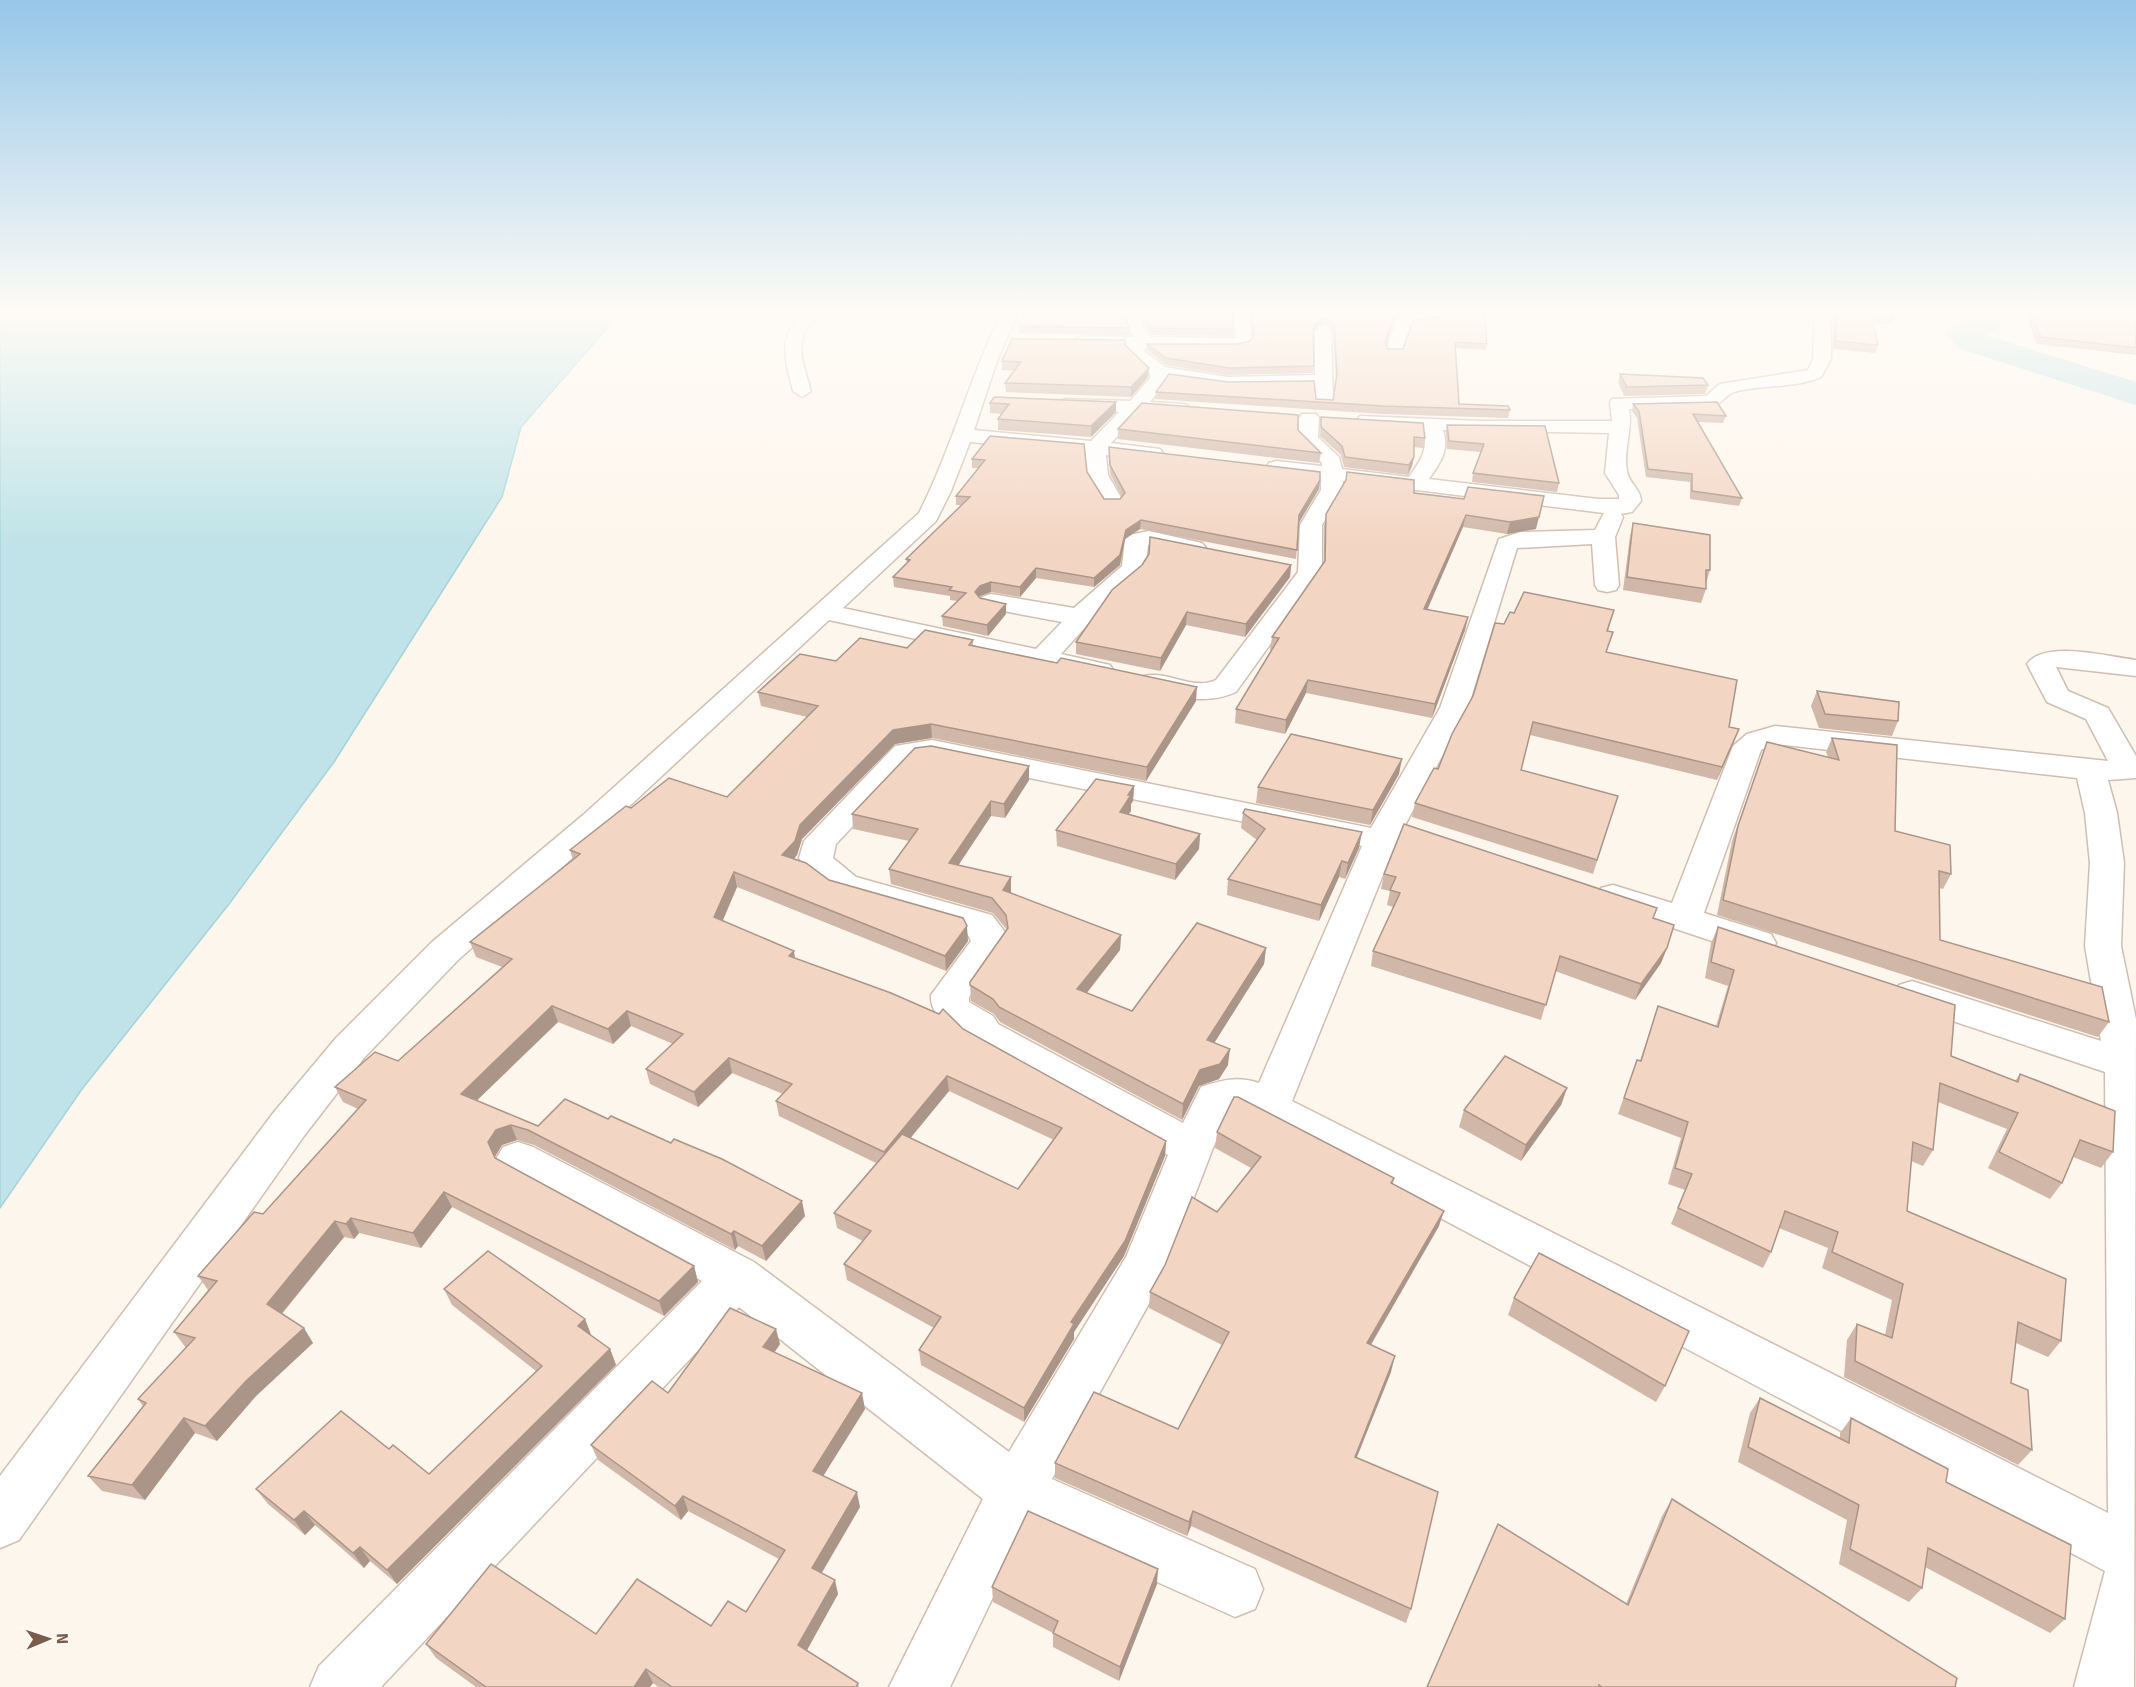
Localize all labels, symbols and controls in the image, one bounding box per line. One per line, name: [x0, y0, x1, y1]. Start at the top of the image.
north arrow: [18, 1609, 78, 1669]
text: N: [52, 1633, 72, 1644]

